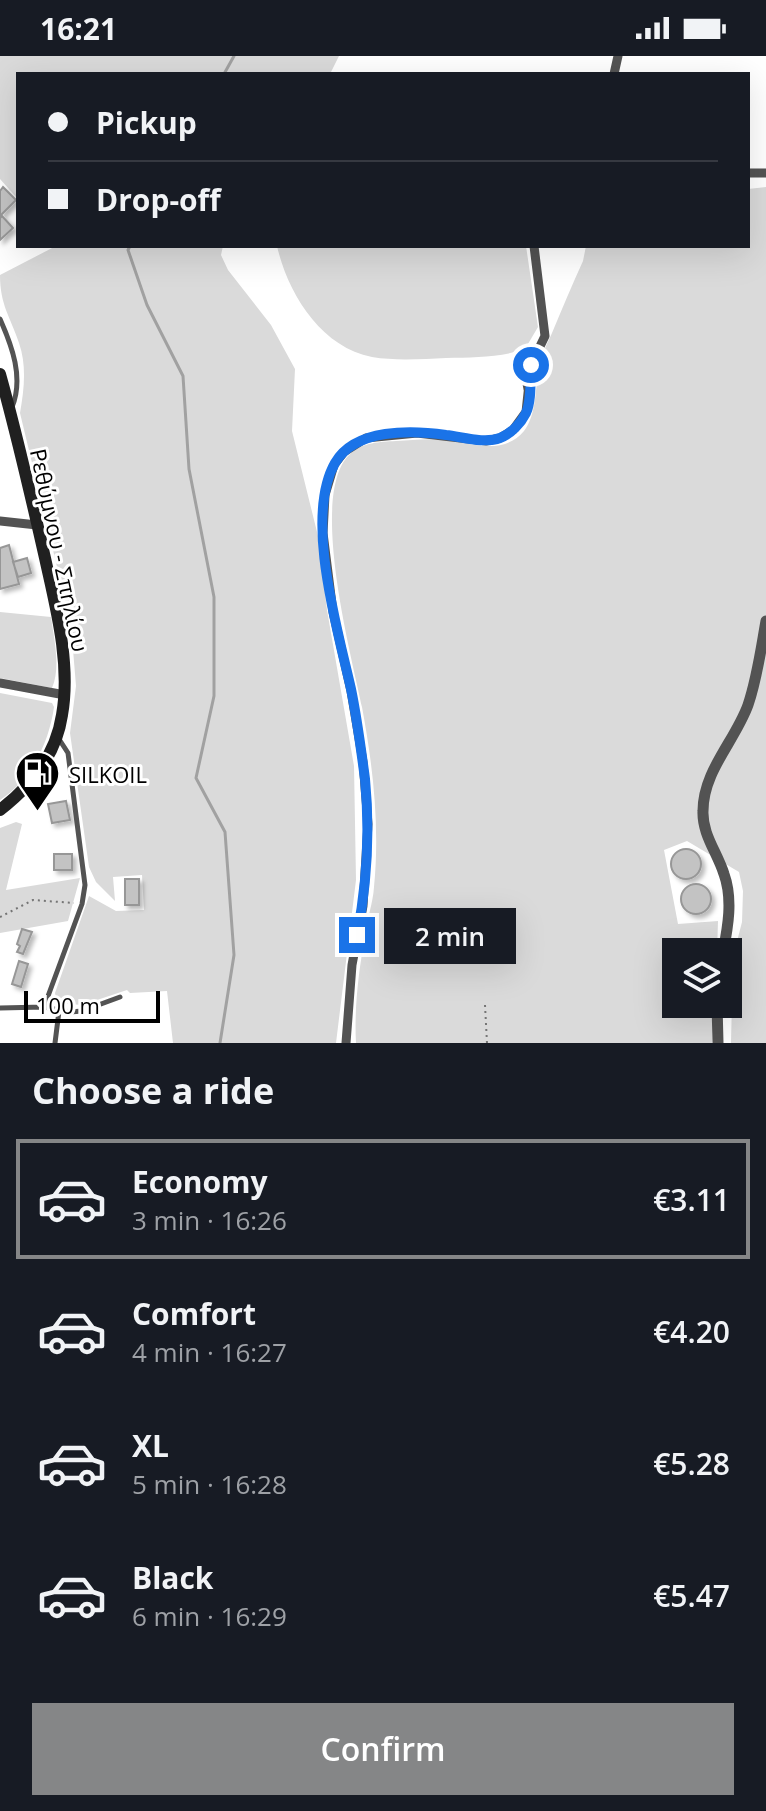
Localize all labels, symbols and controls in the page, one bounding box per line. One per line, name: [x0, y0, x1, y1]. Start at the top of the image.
text: 16:21: [40, 8, 117, 49]
text: Pickup: [96, 102, 197, 143]
text: Drop-off: [96, 179, 221, 220]
route start: [513, 347, 549, 383]
street label: Ρεθύμνου - Σπηλίου: [24, 446, 96, 654]
fuel station icon: SILKOIL: [14, 750, 62, 813]
place label: SILKOIL: [69, 759, 147, 789]
callout: 2 min: [385, 907, 517, 963]
route end: [339, 917, 375, 953]
text: 2 min: [415, 918, 485, 954]
map controls: [662, 938, 742, 1018]
button: layers: [662, 938, 742, 1018]
scale bar: [24, 987, 160, 1023]
text: 100 m: [36, 990, 100, 1020]
text: Choose a ride: [32, 1066, 274, 1115]
text: Economy: [132, 1161, 268, 1202]
icon: car: [36, 1163, 108, 1235]
text: €3.11: [653, 1179, 730, 1220]
text: 3 min · 16:26: [132, 1202, 287, 1238]
text: Comfort: [132, 1293, 256, 1334]
icon: car: [36, 1295, 108, 1367]
text: €4.20: [653, 1311, 730, 1352]
text: 4 min · 16:27: [132, 1334, 287, 1370]
text: XL: [132, 1425, 169, 1466]
icon: car: [36, 1427, 108, 1499]
text: €5.28: [653, 1443, 730, 1484]
text: 5 min · 16:28: [132, 1466, 287, 1502]
text: Black: [132, 1557, 213, 1598]
icon: car: [36, 1559, 108, 1631]
text: €5.47: [653, 1575, 730, 1616]
text: 6 min · 16:29: [132, 1598, 287, 1634]
button: Confirm: [32, 1703, 734, 1795]

